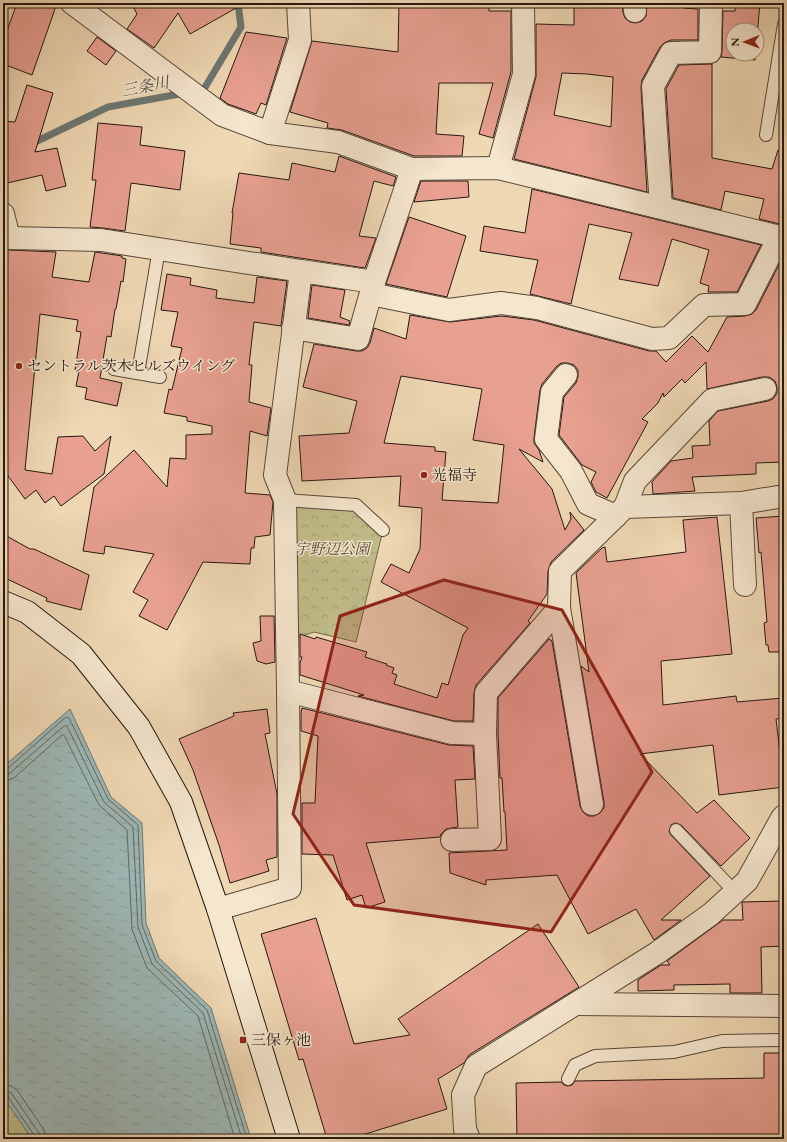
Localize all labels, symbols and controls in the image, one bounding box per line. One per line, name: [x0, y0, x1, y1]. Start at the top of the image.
north arrow: [725, 22, 765, 62]
text: N: [728, 38, 742, 47]
water label: 三条川: [120, 71, 173, 101]
place label: セントラル茨木ヒルズウイング: [27, 356, 235, 375]
marker: セントラル茨木ヒルズウイング: [14, 361, 24, 371]
place label: 光福寺: [432, 465, 477, 484]
marker: 光福寺: [419, 470, 429, 480]
park label: 宇野辺公園: [294, 539, 372, 558]
place label: 三保ヶ池: [251, 1030, 311, 1049]
marker: 三保ヶ池: [238, 1035, 248, 1045]

